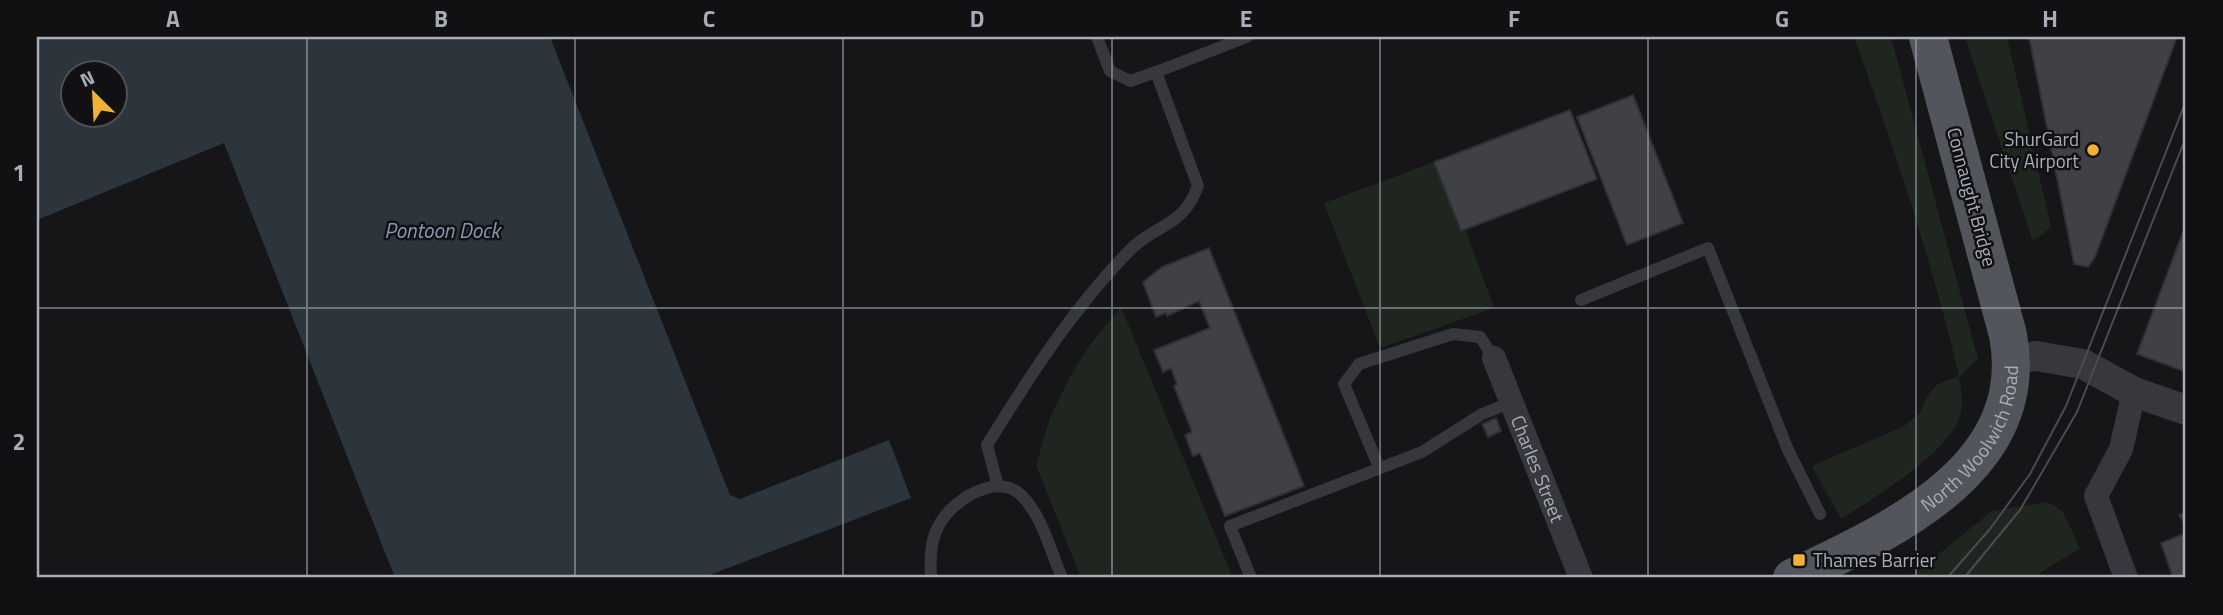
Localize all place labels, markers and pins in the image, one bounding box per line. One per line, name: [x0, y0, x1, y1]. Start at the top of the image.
place label: ShurGard City Airport: [1989, 124, 2079, 175]
marker: ShurGard City Airport: [2085, 142, 2101, 158]
place label: Thames Barrier: [1813, 545, 1936, 574]
marker: Thames Barrier: [1791, 552, 1807, 568]

